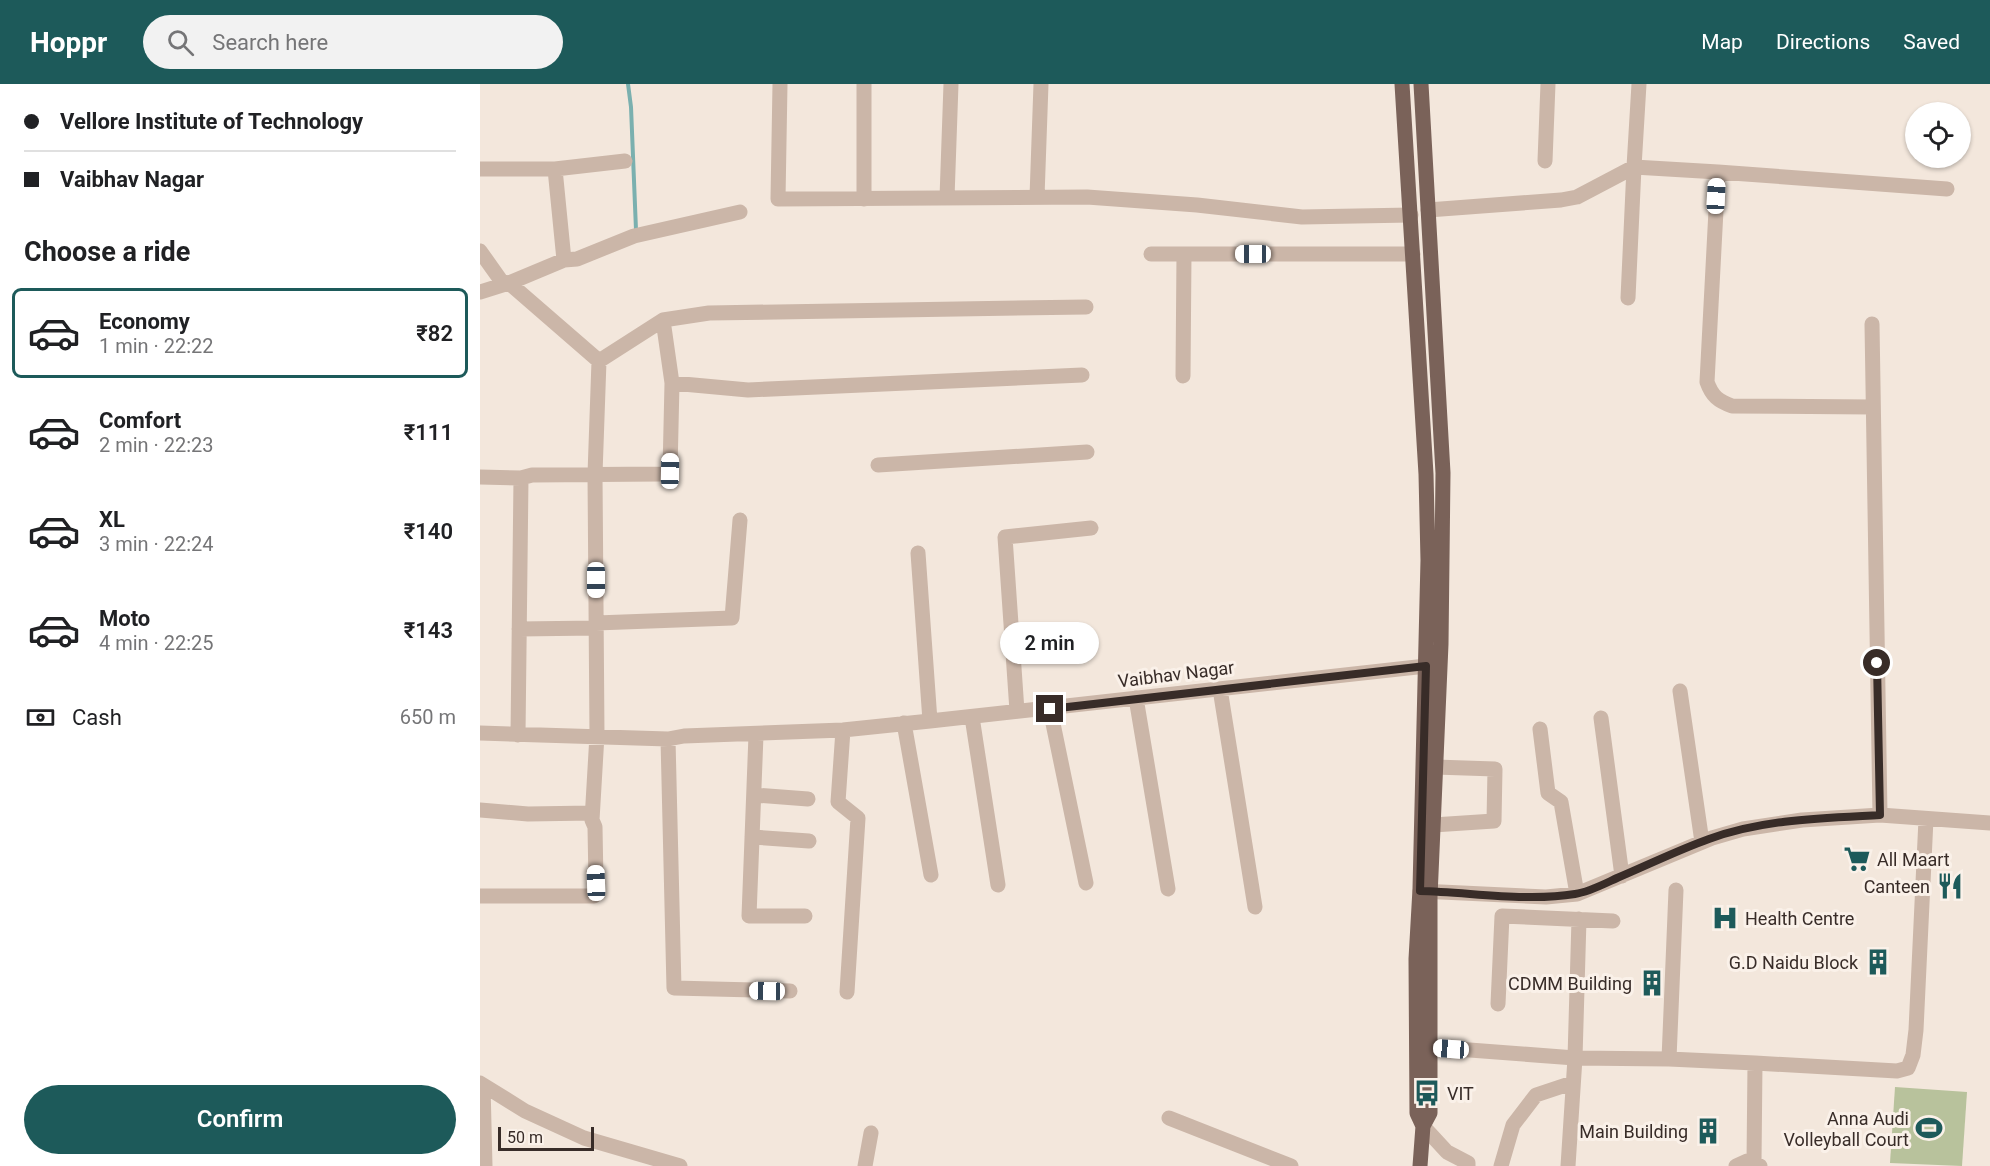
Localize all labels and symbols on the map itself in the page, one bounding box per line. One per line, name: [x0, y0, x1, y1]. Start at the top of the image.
car: [1706, 178, 1726, 214]
car: [1235, 245, 1271, 263]
car: [661, 453, 679, 489]
car: [587, 562, 605, 598]
callout: 2 min: [1000, 622, 1100, 664]
route start: [1863, 649, 1890, 676]
street label: Vaibhav Nagar: [1117, 656, 1235, 692]
route end: [1036, 695, 1063, 722]
supermarket icon: All Maart: [1842, 844, 1872, 874]
place label: All Maart: [1877, 849, 1950, 870]
car: [586, 865, 606, 901]
restaurant icon: Canteen: [1935, 871, 1965, 901]
place label: Canteen: [1864, 876, 1930, 897]
hospital icon: Health Centre: [1710, 903, 1740, 933]
place label: Health Centre: [1745, 908, 1854, 929]
building icon: G.D Naidu Block: [1863, 947, 1893, 977]
place label: G.D Naidu Block: [1729, 952, 1859, 973]
building icon: CDMM Building: [1637, 968, 1667, 998]
place label: CDMM Building: [1508, 973, 1632, 994]
car: [749, 982, 785, 1000]
car: [1432, 1039, 1470, 1059]
bus stop icon: VIT: [1412, 1078, 1442, 1108]
place label: VIT: [1447, 1083, 1474, 1104]
place label: Anna Audi Volleyball Court: [1784, 1108, 1909, 1150]
sports icon: Anna Audi Volleyball Court: [1914, 1113, 1944, 1143]
building icon: Main Building: [1693, 1116, 1723, 1146]
place label: Main Building: [1579, 1121, 1688, 1142]
scale bar: [498, 1124, 594, 1152]

